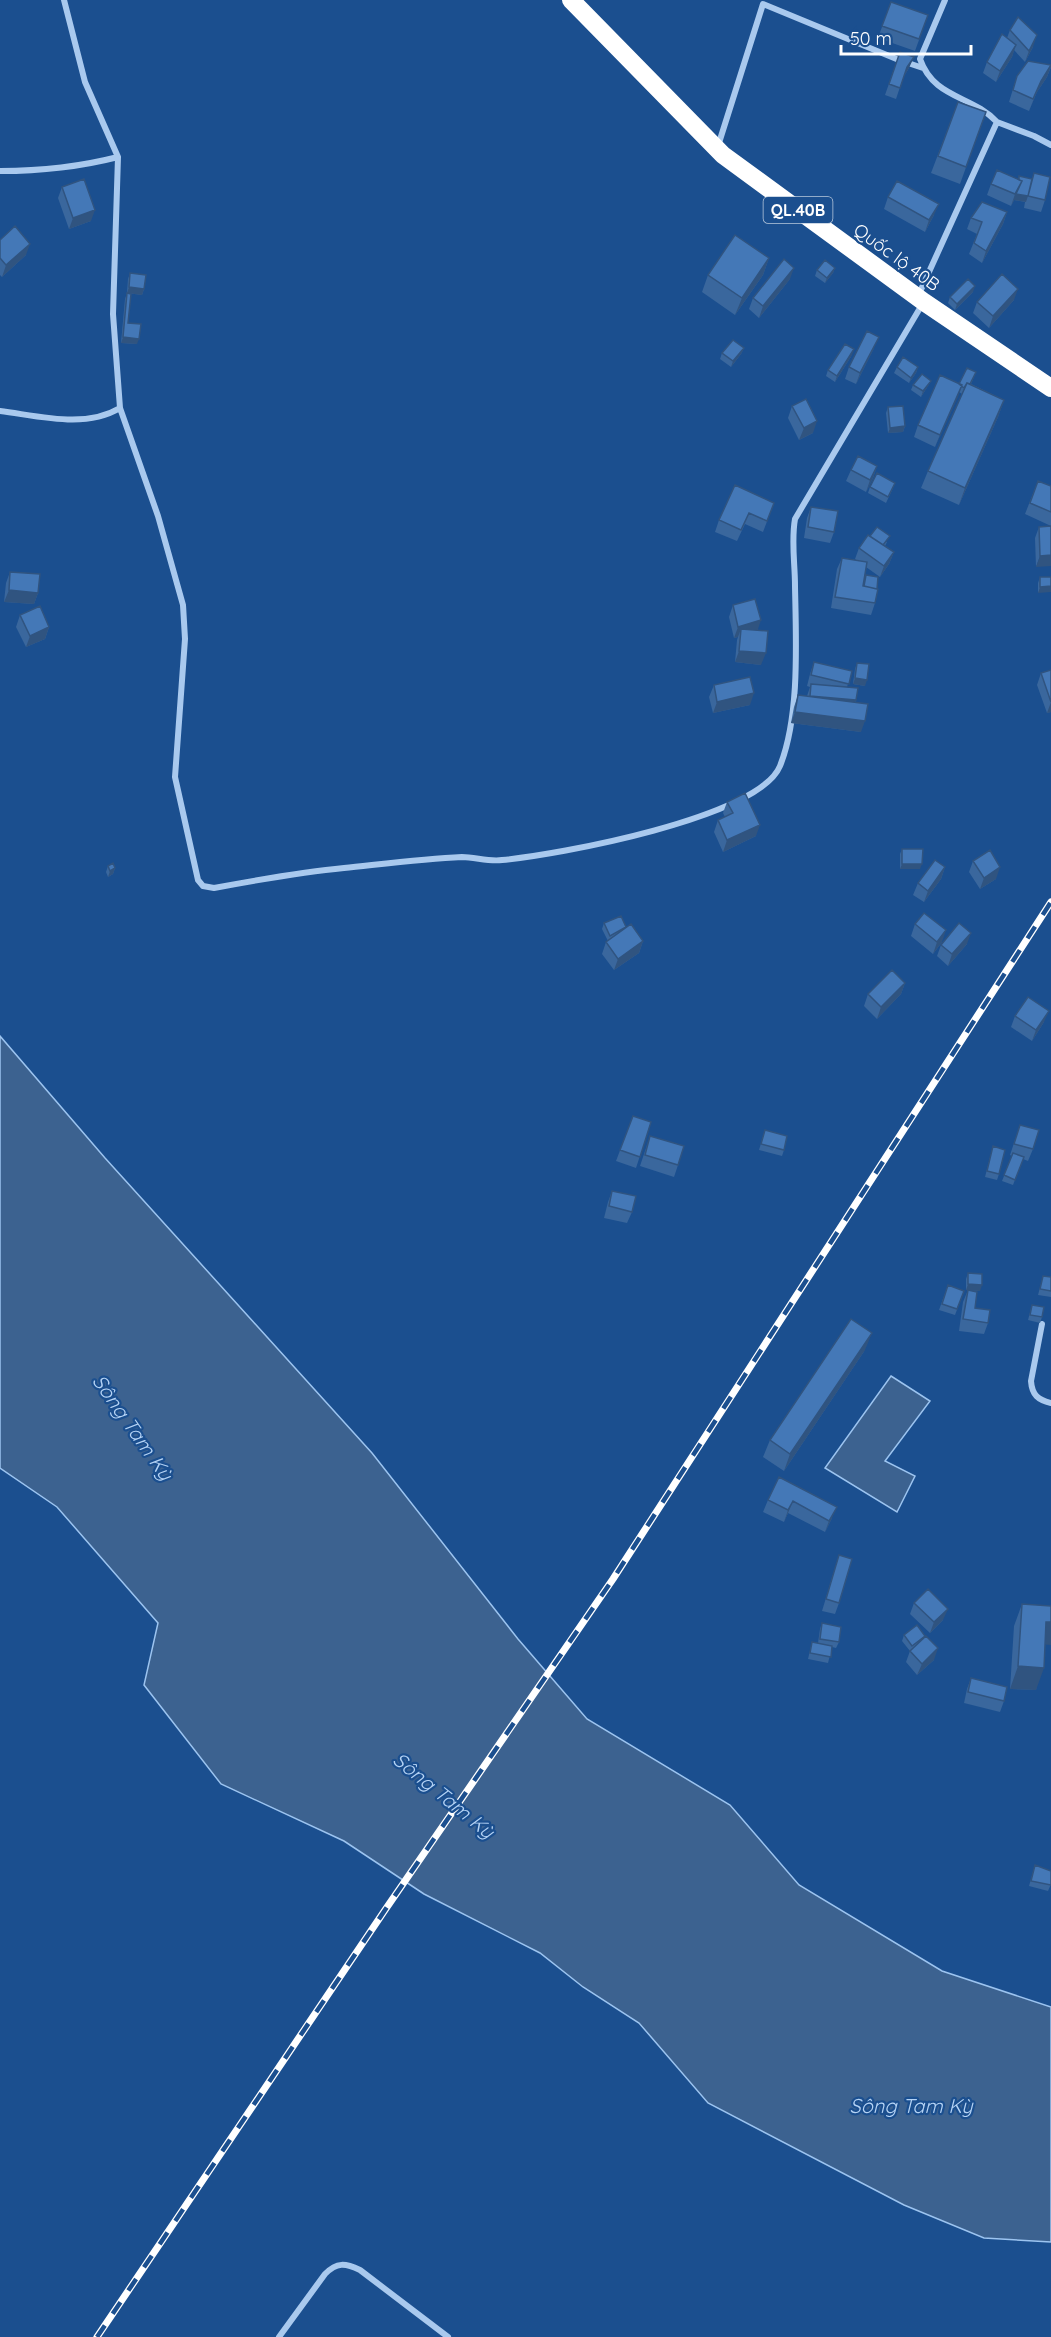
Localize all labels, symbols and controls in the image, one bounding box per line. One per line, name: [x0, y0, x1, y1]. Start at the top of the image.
scale bar: [841, 18, 972, 56]
text: 50 m: [850, 27, 892, 50]
road number: QL.40B: [764, 197, 832, 223]
street label: Quốc lộ 40B: [849, 218, 945, 296]
water label: Sông Tam Kỳ: [87, 1369, 180, 1486]
water label: Sông Tam Kỳ: [388, 1747, 501, 1845]
water label: Sông Tam Kỳ: [849, 2093, 974, 2118]

